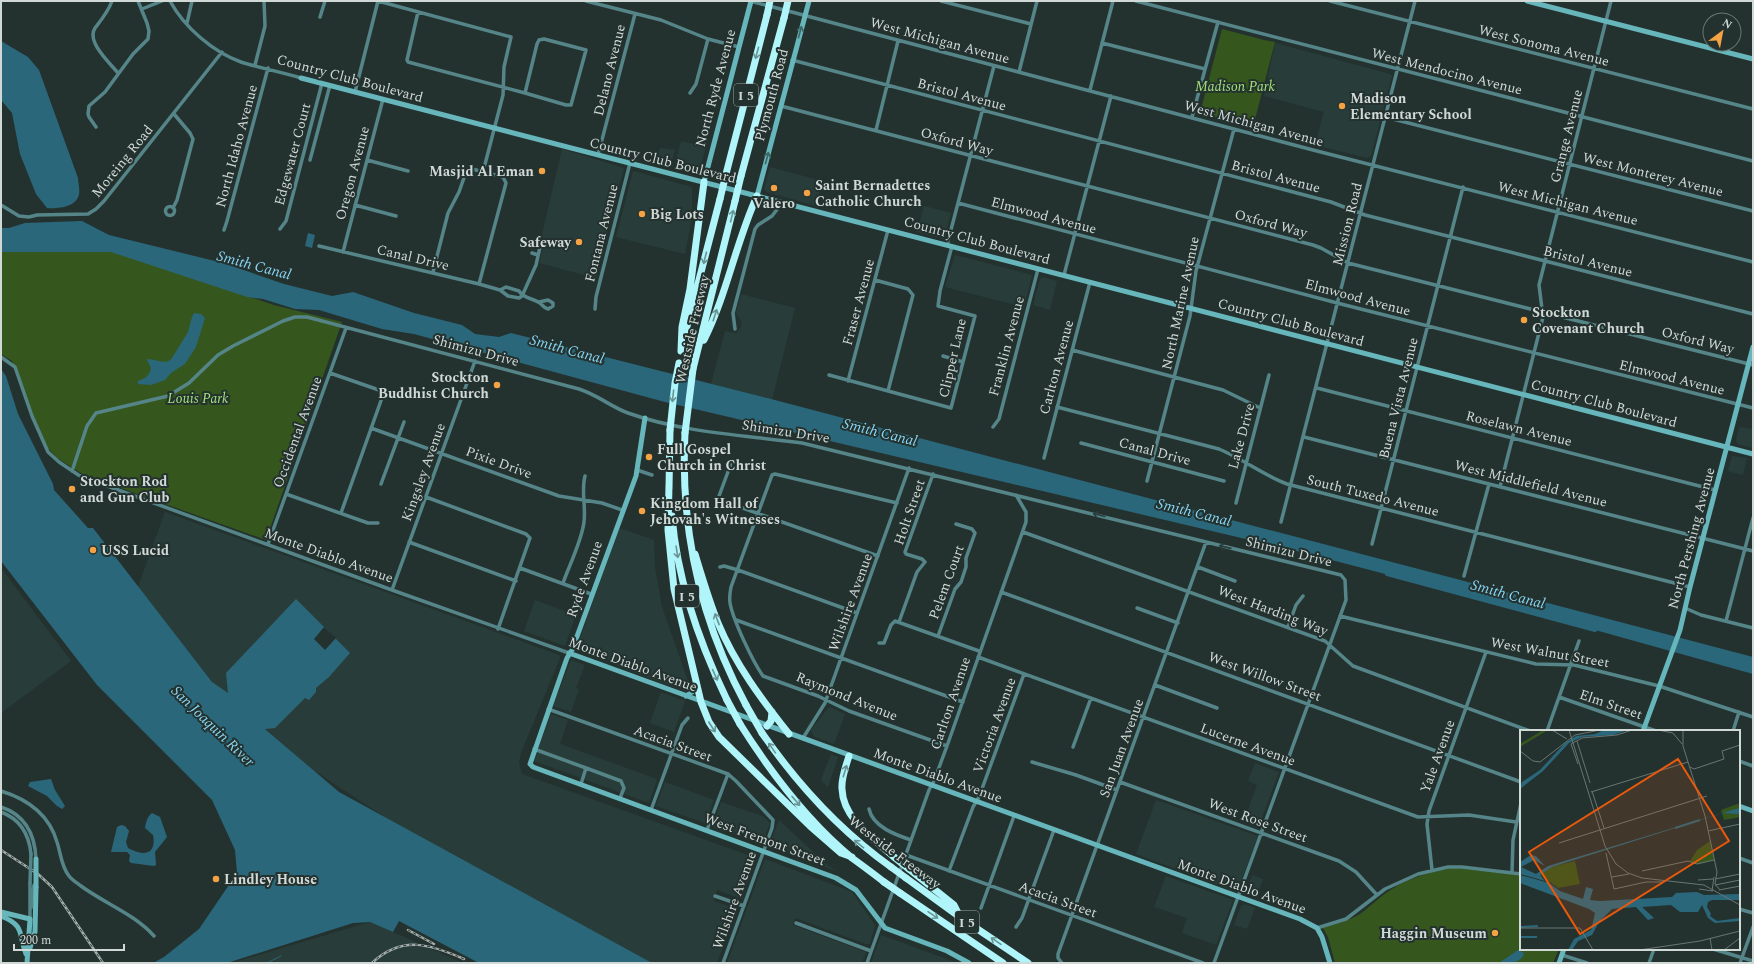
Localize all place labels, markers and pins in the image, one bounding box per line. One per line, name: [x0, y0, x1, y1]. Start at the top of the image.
place label: Madison Elementary School: [1350, 88, 1472, 125]
marker: Madison Elementary School: [1337, 101, 1347, 111]
place label: Masjid Al Eman: [429, 161, 534, 182]
marker: Masjid Al Eman: [537, 166, 547, 176]
place label: Saint Bernadettes Catholic Church: [815, 175, 930, 212]
marker: Valero: [769, 183, 779, 193]
marker: Saint Bernadettes Catholic Church: [802, 188, 812, 198]
place label: Valero: [753, 193, 795, 214]
place label: Big Lots: [650, 204, 704, 225]
marker: Big Lots: [637, 209, 647, 219]
place label: Safeway: [520, 232, 572, 253]
marker: Safeway: [574, 237, 584, 247]
place label: Stockton Covenant Church: [1532, 302, 1645, 339]
marker: Stockton Covenant Church: [1519, 315, 1529, 325]
place label: Stockton Buddhist Church: [378, 367, 489, 404]
marker: Stockton Buddhist Church: [492, 380, 502, 390]
place label: Full Gospel Church in Christ: [657, 439, 767, 476]
marker: Full Gospel Church in Christ: [644, 452, 654, 462]
place label: Stockton Rod and Gun Club: [80, 471, 169, 508]
marker: Stockton Rod and Gun Club: [67, 484, 77, 494]
place label: Kingdom Hall of Jehovah's Witnesses: [650, 493, 780, 530]
marker: Kingdom Hall of Jehovah's Witnesses: [637, 506, 647, 516]
place label: USS Lucid: [101, 540, 169, 561]
marker: USS Lucid: [88, 545, 98, 555]
place label: Lindley House: [224, 869, 317, 890]
marker: Lindley House: [211, 874, 221, 884]
place label: Haggin Museum: [1380, 923, 1487, 944]
marker: Haggin Museum: [1490, 928, 1500, 938]

